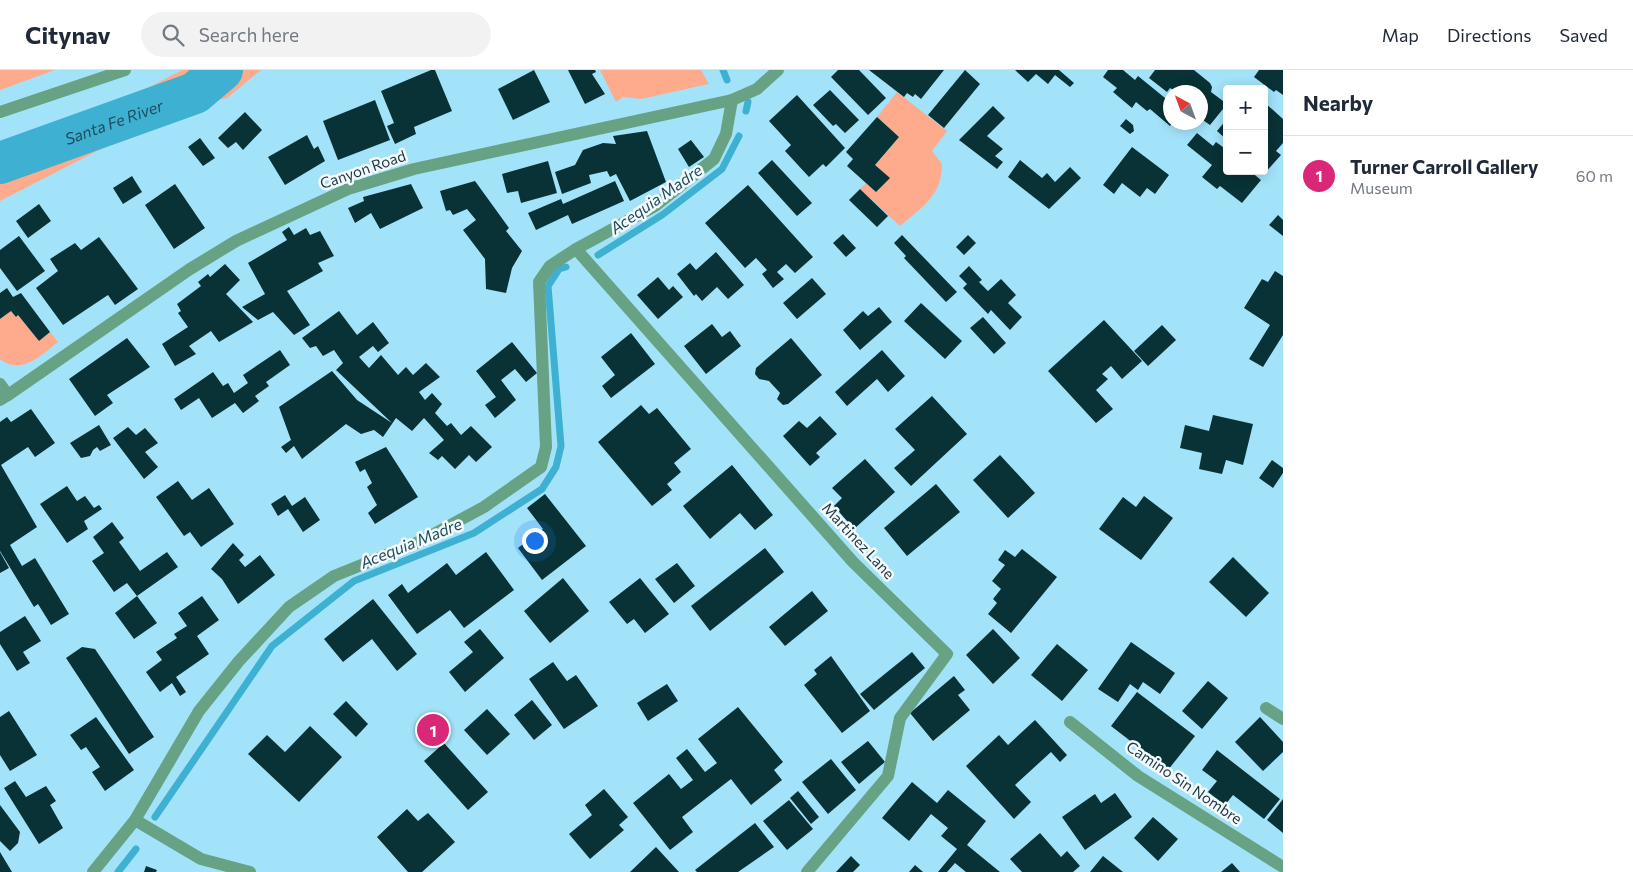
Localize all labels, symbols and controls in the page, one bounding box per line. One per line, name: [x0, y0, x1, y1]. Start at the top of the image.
search box: [141, 12, 491, 57]
text: Citynav: [25, 20, 111, 49]
icon: search: [159, 21, 187, 49]
text: Search here: [199, 23, 299, 46]
text: Map: [1382, 24, 1419, 46]
text: Directions: [1447, 24, 1531, 46]
text: Saved: [1559, 24, 1608, 46]
north arrow: [1163, 85, 1208, 130]
map controls: [1223, 85, 1268, 175]
button: +: [1223, 85, 1268, 130]
text: Nearby: [1303, 90, 1373, 115]
water label: Santa Fe River: [62, 95, 166, 148]
button: −: [1223, 130, 1268, 175]
street label: Canyon Road: [317, 146, 408, 192]
text: Turner Carroll Gallery: [1350, 155, 1538, 178]
water label: Acequia Madre: [605, 160, 706, 238]
text: 1: [1315, 166, 1323, 185]
text: 60 m: [1576, 166, 1613, 185]
text: Museum: [1350, 178, 1413, 197]
street label: Martinez Lane: [819, 498, 899, 582]
water label: Acequia Madre: [356, 513, 465, 572]
your location: [522, 528, 548, 554]
pin: 1: [417, 711, 449, 749]
street label: Camino Sin Nombre: [1123, 737, 1246, 828]

